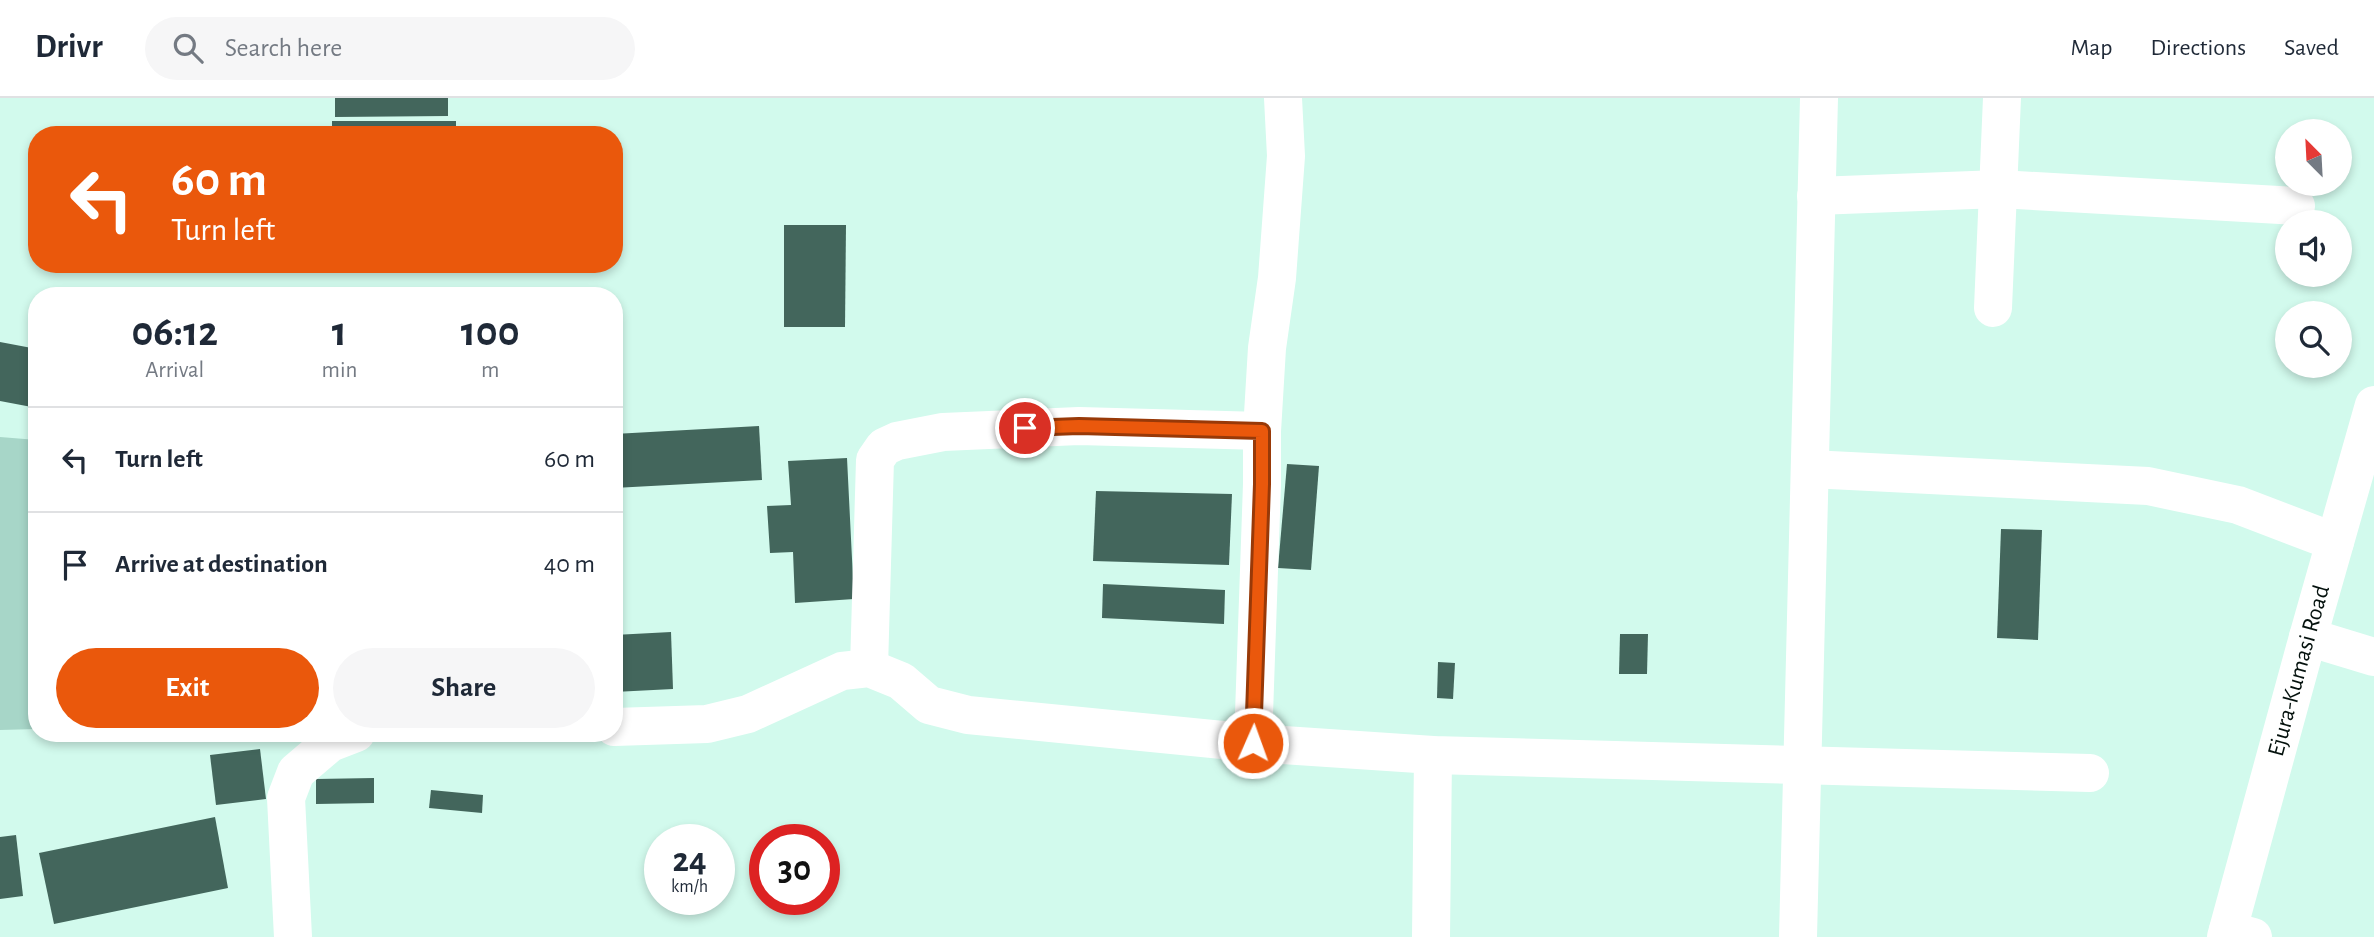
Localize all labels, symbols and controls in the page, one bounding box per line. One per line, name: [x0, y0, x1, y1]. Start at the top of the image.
search box: [145, 17, 635, 80]
icon: search: [169, 29, 207, 67]
text: Drivr: [35, 31, 103, 64]
text: Search here: [225, 35, 342, 61]
text: Map: [2070, 36, 2112, 60]
text: Directions: [2150, 36, 2246, 60]
text: Saved: [2284, 36, 2339, 60]
north arrow: [2275, 119, 2352, 196]
map controls: [2275, 119, 2352, 378]
icon: left: [56, 154, 147, 245]
text: 60 m: [171, 156, 267, 205]
button: sound: [2275, 210, 2352, 287]
text: Turn left: [171, 214, 275, 246]
button: search: [2275, 301, 2352, 378]
text: 06:12: [131, 311, 218, 353]
text: 1: [332, 311, 347, 353]
text: 100: [461, 311, 520, 353]
text: Arrival: [145, 359, 204, 382]
text: min: [321, 359, 357, 382]
text: m: [481, 359, 499, 382]
pin: [995, 398, 1055, 458]
icon: arrive: [1006, 409, 1044, 447]
icon: left: [56, 441, 94, 479]
text: Turn left: [115, 446, 203, 472]
text: 60 m: [544, 446, 595, 472]
icon: arrive: [56, 546, 94, 584]
text: Arrive at destination: [115, 551, 328, 577]
text: 40 m: [544, 551, 595, 577]
street label: Ejura-Kumasi Road: [2264, 582, 2334, 759]
button: Exit: [56, 648, 319, 728]
button: Share: [333, 648, 595, 728]
position arrow: [1216, 706, 1290, 780]
speed limit sign: 30: [749, 824, 840, 915]
text: 24: [672, 843, 707, 878]
text: km/h: [671, 878, 708, 896]

